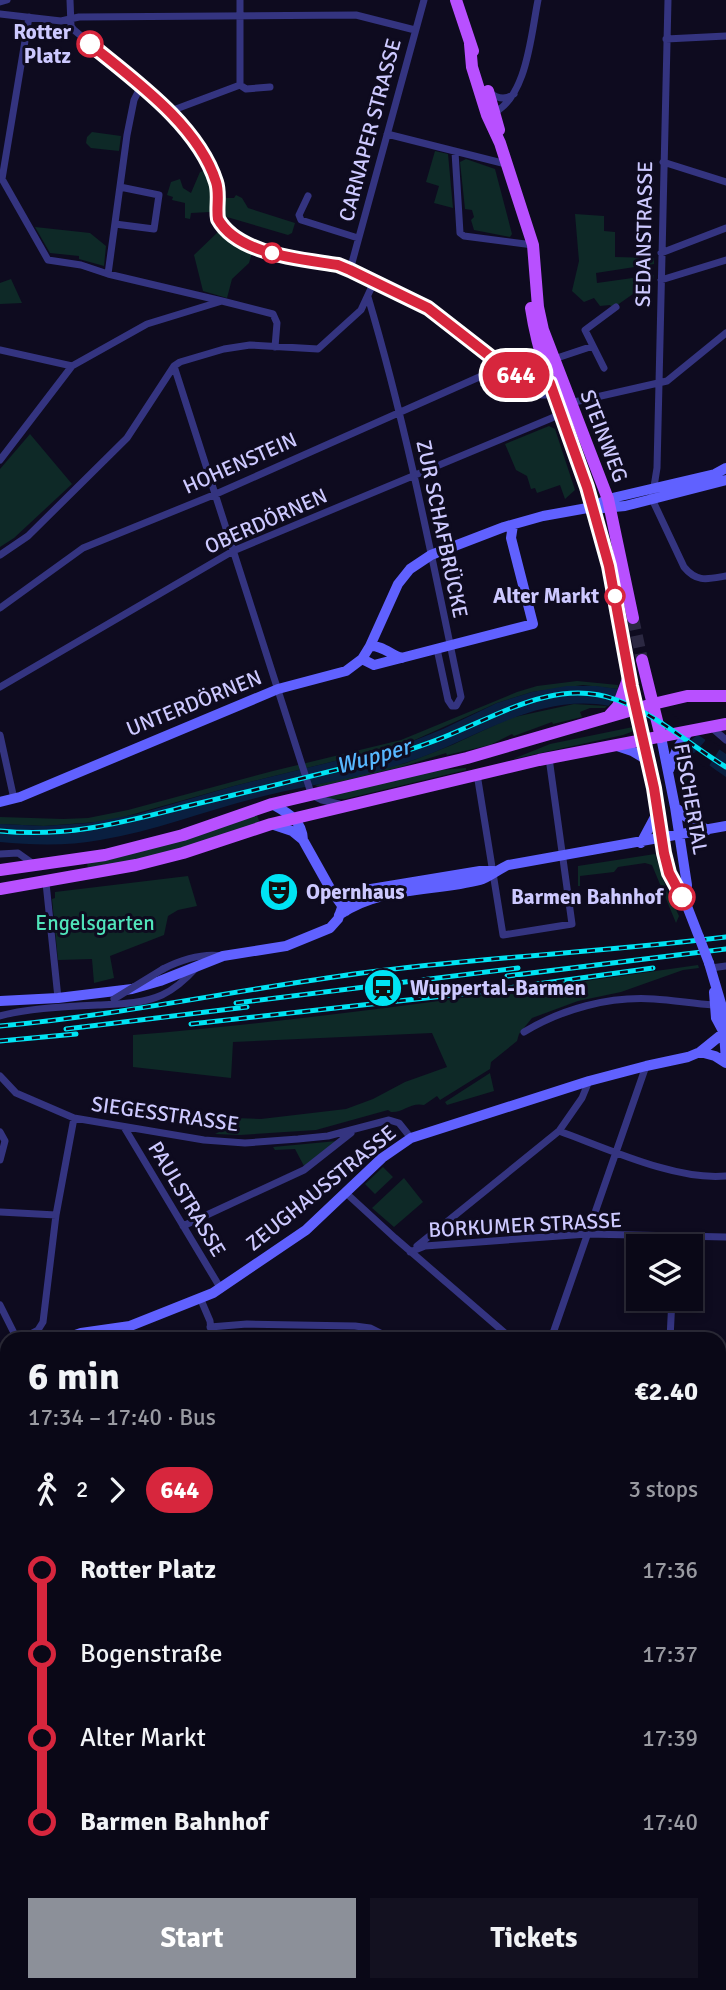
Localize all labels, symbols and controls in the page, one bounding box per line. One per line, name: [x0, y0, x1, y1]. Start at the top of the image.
place label: Rotter Platz: [13, 19, 72, 69]
marker: Rotter Platz: [77, 31, 103, 57]
street label: CARNAPER STRASSE: [333, 36, 407, 224]
street label: SEDANSTRASSE: [630, 161, 658, 307]
unlabelled marker: [262, 243, 282, 263]
line badge: 644: [476, 352, 556, 398]
text: 644: [497, 360, 535, 390]
street label: STEINWEG: [575, 386, 633, 486]
street label: HOHENSTEIN: [179, 426, 301, 500]
street label: ZUR SCHAFBRÜCKE: [410, 438, 474, 620]
street label: OBERDÖRNEN: [201, 482, 331, 560]
place label: Alter Markt: [493, 583, 599, 609]
marker: Alter Markt: [605, 586, 625, 606]
street label: UNTERDÖRNEN: [123, 664, 265, 742]
water label: Wupper: [333, 731, 417, 781]
street label: FISCHERTAL: [668, 741, 714, 857]
theatre icon: Opernhaus: [258, 871, 300, 913]
place label: Opernhaus: [306, 879, 405, 905]
place label: Barmen Bahnhof: [511, 884, 664, 910]
marker: Barmen Bahnhof: [669, 884, 695, 910]
park label: Engelsgarten: [35, 910, 155, 936]
station icon: Wuppertal-Barmen: [362, 967, 404, 1009]
place label: Wuppertal-Barmen: [410, 975, 586, 1001]
street label: SIEGESSTRASSE: [90, 1091, 240, 1137]
street label: ZEUGHAUSSTRASSE: [241, 1120, 401, 1256]
street label: PAULSTRASSE: [142, 1137, 232, 1261]
street label: BORKUMER STRASSE: [428, 1207, 622, 1243]
map controls: [626, 1234, 703, 1311]
button: layers: [626, 1234, 703, 1311]
text: 6 min: [28, 1353, 120, 1400]
text: €2.40: [634, 1376, 698, 1408]
text: 17:34 – 17:40 · Bus: [28, 1403, 216, 1432]
icon: walk: [28, 1471, 66, 1509]
icon: forward: [98, 1471, 136, 1509]
text: 2: [76, 1475, 88, 1504]
text: 644: [160, 1475, 199, 1505]
text: 3 stops: [628, 1475, 698, 1504]
text: Rotter Platz: [80, 1554, 216, 1586]
text: 17:36: [642, 1556, 698, 1585]
text: Bogenstraße: [80, 1638, 223, 1670]
text: 17:37: [642, 1640, 698, 1669]
text: Alter Markt: [80, 1722, 206, 1754]
text: 17:39: [642, 1724, 698, 1753]
text: Barmen Bahnhof: [80, 1806, 268, 1838]
text: 17:40: [642, 1808, 698, 1837]
button: Start: [28, 1898, 356, 1978]
button: Tickets: [370, 1898, 698, 1978]

